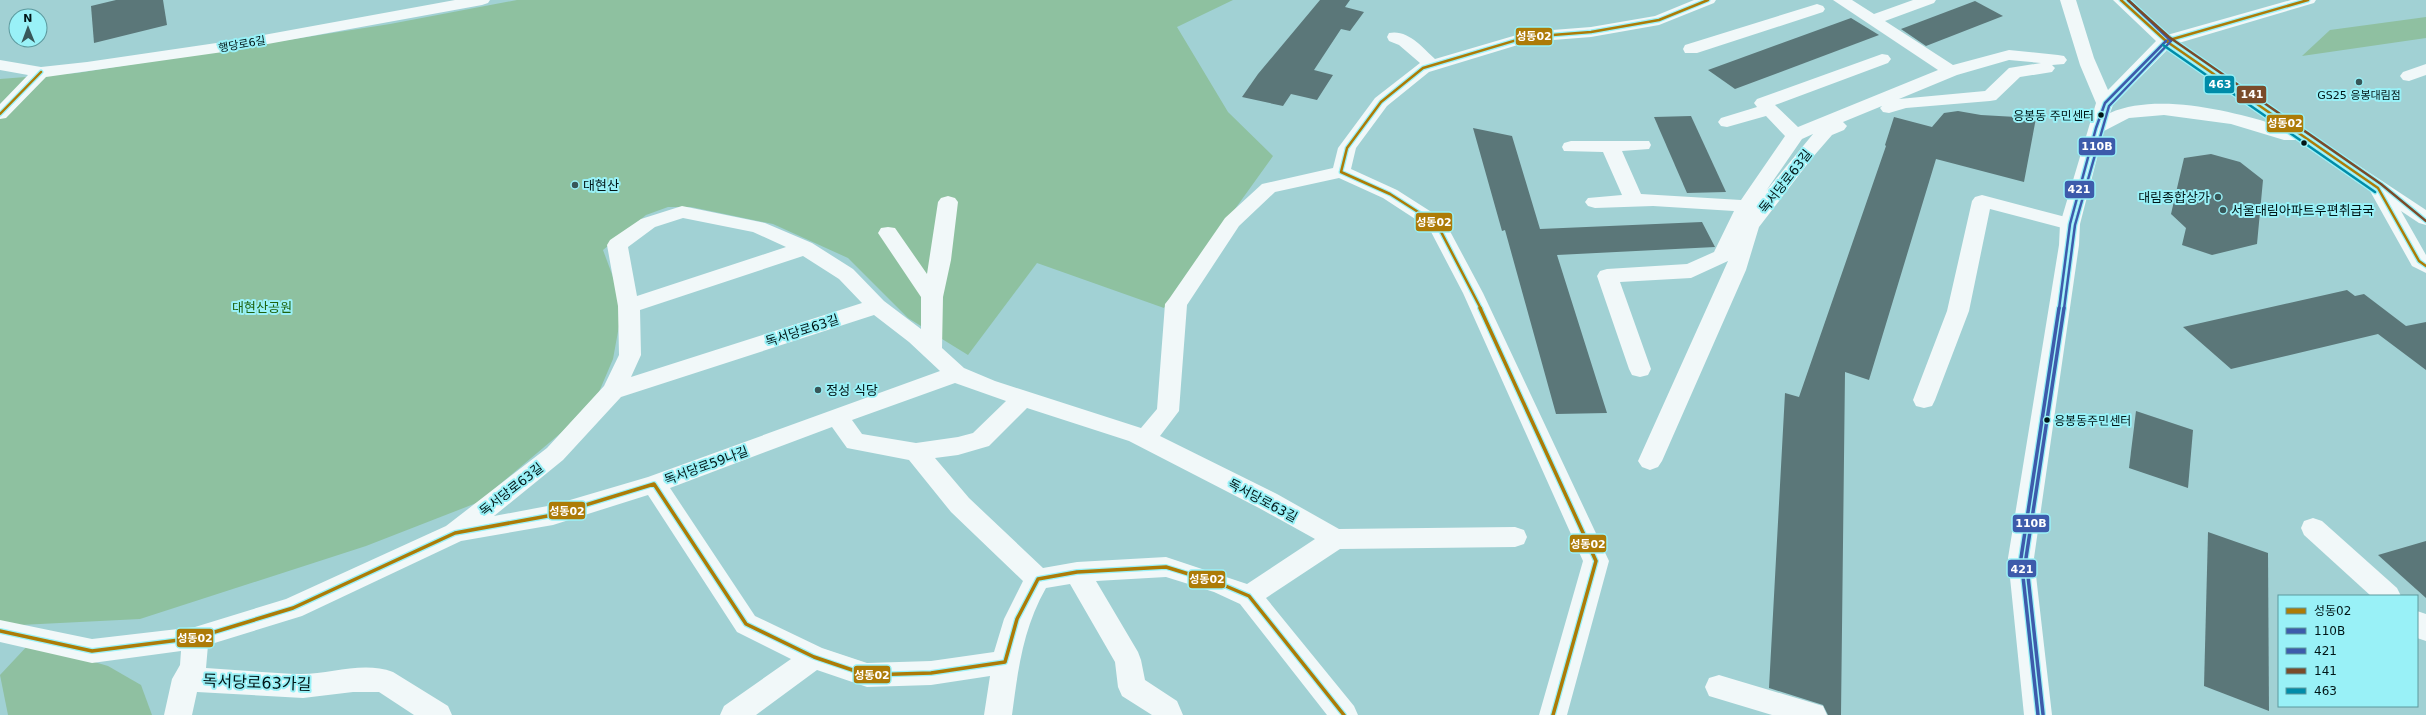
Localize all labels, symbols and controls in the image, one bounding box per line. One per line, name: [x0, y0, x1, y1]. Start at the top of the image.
north arrow: [8, 8, 48, 48]
text: N: [23, 12, 33, 25]
line badge: 성동02: [1515, 27, 1553, 46]
text: 성동02: [1516, 30, 1552, 43]
street label: 행당로6길: [218, 34, 267, 55]
line badge: 463: [2204, 75, 2235, 94]
marker: GS25 응봉대림점: [2354, 77, 2364, 87]
text: 463: [2209, 78, 2231, 91]
line badge: 141: [2236, 85, 2267, 104]
text: 141: [2241, 88, 2263, 101]
place label: GS25 응봉대림점: [2317, 89, 2401, 102]
place label: 응봉동 주민센터: [2013, 109, 2094, 123]
marker: 응봉동 주민센터: [2096, 110, 2106, 120]
line badge: 성동02: [2266, 114, 2304, 133]
text: 성동02: [2267, 117, 2303, 130]
line badge: 110B: [2078, 137, 2116, 156]
unlabelled marker: [2299, 138, 2309, 148]
text: 110B: [2081, 140, 2113, 153]
street label: 독서당로63길: [1756, 147, 1815, 216]
place label: 대현산: [583, 178, 619, 193]
marker: 대현산: [570, 180, 580, 190]
line badge: 421: [2064, 180, 2095, 199]
text: 421: [2068, 183, 2090, 196]
place label: 대림종합상가: [2138, 190, 2210, 205]
marker: 대림종합상가: [2213, 192, 2223, 202]
place label: 서울대림아파트우편취급국: [2231, 203, 2375, 218]
marker: 서울대림아파트우편취급국: [2218, 205, 2228, 215]
line badge: 성동02: [1415, 212, 1453, 232]
text: 성동02: [1416, 216, 1452, 229]
park label: 대현산공원: [232, 300, 292, 315]
street label: 독서당로63길: [764, 312, 841, 349]
place label: 정성 식당: [826, 383, 878, 398]
marker: 정성 식당: [813, 385, 823, 395]
place label: 응봉동주민센터: [2054, 414, 2131, 428]
marker: 응봉동주민센터: [2042, 415, 2052, 425]
street label: 독서당로59나길: [662, 443, 750, 488]
street label: 독서당로63길: [477, 460, 546, 519]
street label: 독서당로63길: [1226, 476, 1300, 525]
line badge: 성동02: [548, 501, 586, 520]
text: 성동02: [549, 505, 585, 518]
line badge: 110B: [2012, 514, 2050, 533]
text: 110B: [2015, 517, 2047, 530]
line badge: 성동02: [1569, 534, 1607, 553]
text: 성동02: [1570, 538, 1606, 551]
line badge: 421: [2007, 559, 2037, 578]
text: 421: [2011, 563, 2033, 576]
line badge: 성동02: [1188, 570, 1226, 589]
text: 성동02: [1189, 573, 1225, 586]
legend: [2278, 595, 2418, 707]
text: 성동02: [2314, 604, 2351, 618]
text: 110B: [2314, 624, 2345, 638]
line badge: 성동02: [176, 628, 214, 648]
text: 성동02: [177, 632, 213, 645]
text: 421: [2314, 644, 2337, 658]
text: 141: [2314, 664, 2337, 678]
line badge: 성동02: [853, 665, 891, 684]
text: 성동02: [854, 669, 890, 682]
street label: 독서당로63가길: [202, 671, 312, 694]
text: 463: [2314, 684, 2337, 698]

